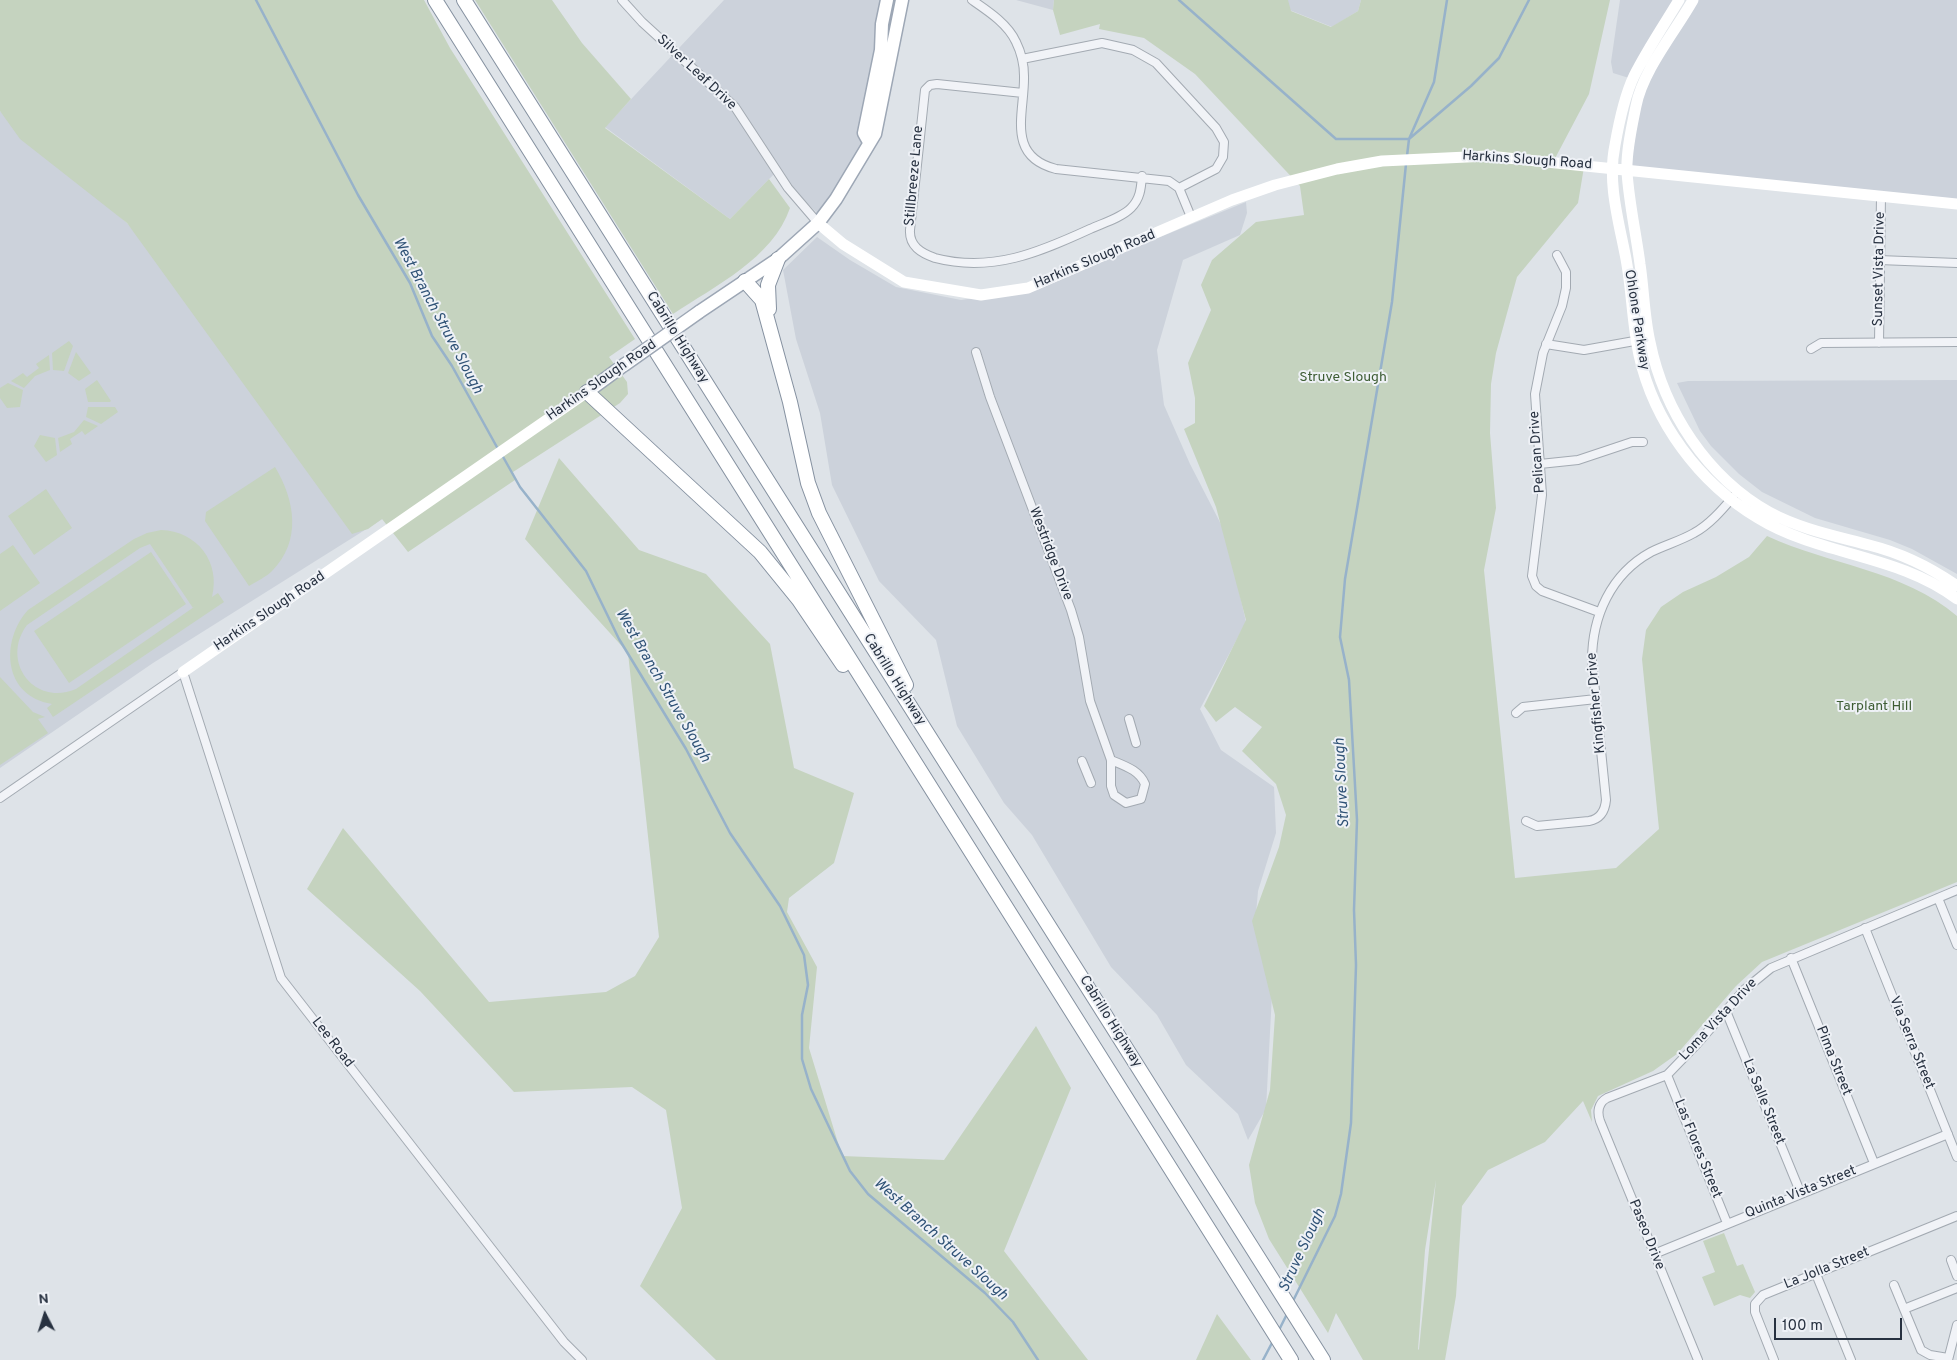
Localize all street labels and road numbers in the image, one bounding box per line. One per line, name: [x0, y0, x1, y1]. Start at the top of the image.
street label: Silver Leaf Drive: [653, 32, 739, 114]
street label: Stillbreeze Lane: [902, 125, 928, 227]
street label: Harkins Slough Road: [1461, 148, 1593, 174]
street label: Sunset Vista Drive: [1871, 211, 1889, 327]
street label: Harkins Slough Road: [1032, 227, 1158, 293]
street label: Ohlone Parkway: [1620, 268, 1652, 372]
street label: Cabrillo Highway: [642, 289, 712, 387]
street label: Harkins Slough Road: [544, 337, 660, 425]
street label: Pelican Drive: [1527, 410, 1549, 494]
street label: Westridge Drive: [1024, 505, 1076, 603]
street label: Harkins Slough Road: [211, 569, 329, 655]
street label: Cabrillo Highway: [859, 631, 929, 729]
street label: Kingfisher Drive: [1584, 652, 1610, 754]
street label: Cabrillo Highway: [1075, 973, 1145, 1071]
street label: Loma Vista Drive: [1677, 975, 1761, 1065]
street label: Via Serra Street: [1885, 994, 1937, 1092]
street label: Lee Road: [307, 1015, 357, 1071]
street label: Pima Street: [1811, 1024, 1855, 1098]
street label: La Salle Street: [1738, 1057, 1788, 1147]
street label: Las Flores Street: [1670, 1097, 1724, 1201]
street label: Quinta Vista Street: [1743, 1163, 1859, 1223]
street label: Paseo Drive: [1624, 1197, 1668, 1273]
street label: La Jolla Street: [1782, 1244, 1872, 1294]

